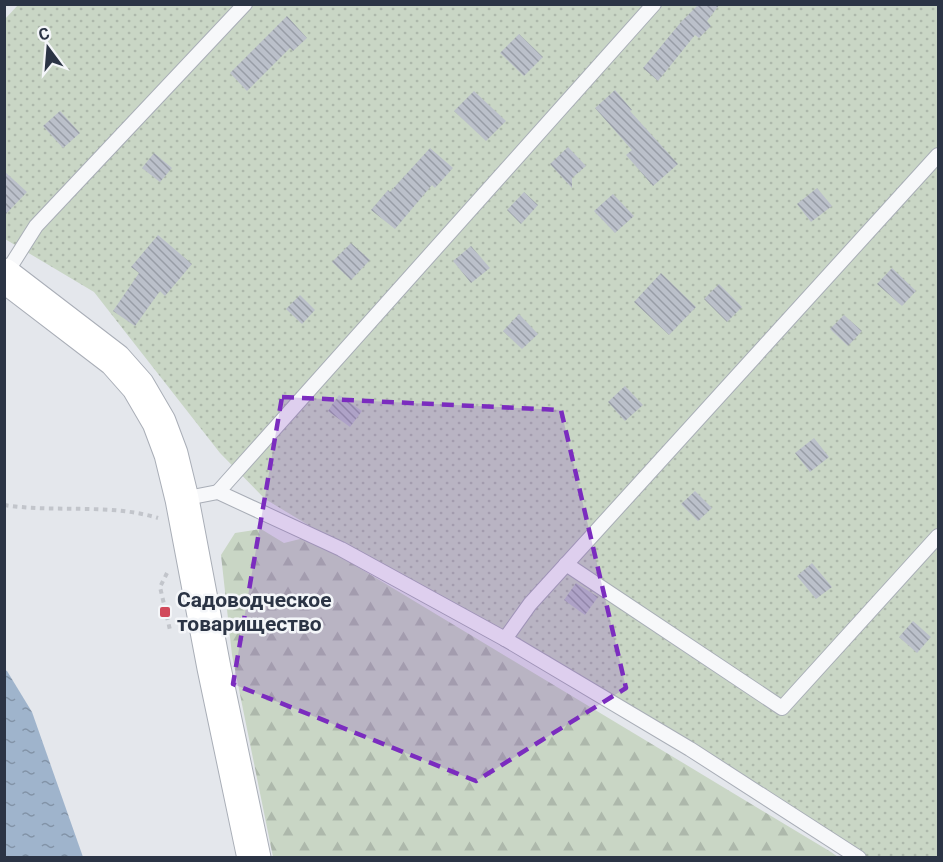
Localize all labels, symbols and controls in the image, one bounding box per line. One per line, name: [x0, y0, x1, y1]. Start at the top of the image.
north arrow: [18, 18, 78, 78]
text: С: [36, 23, 52, 45]
place label: Садоводческое товарищество: [177, 588, 332, 636]
marker: Садоводческое товарищество: [158, 605, 172, 619]

